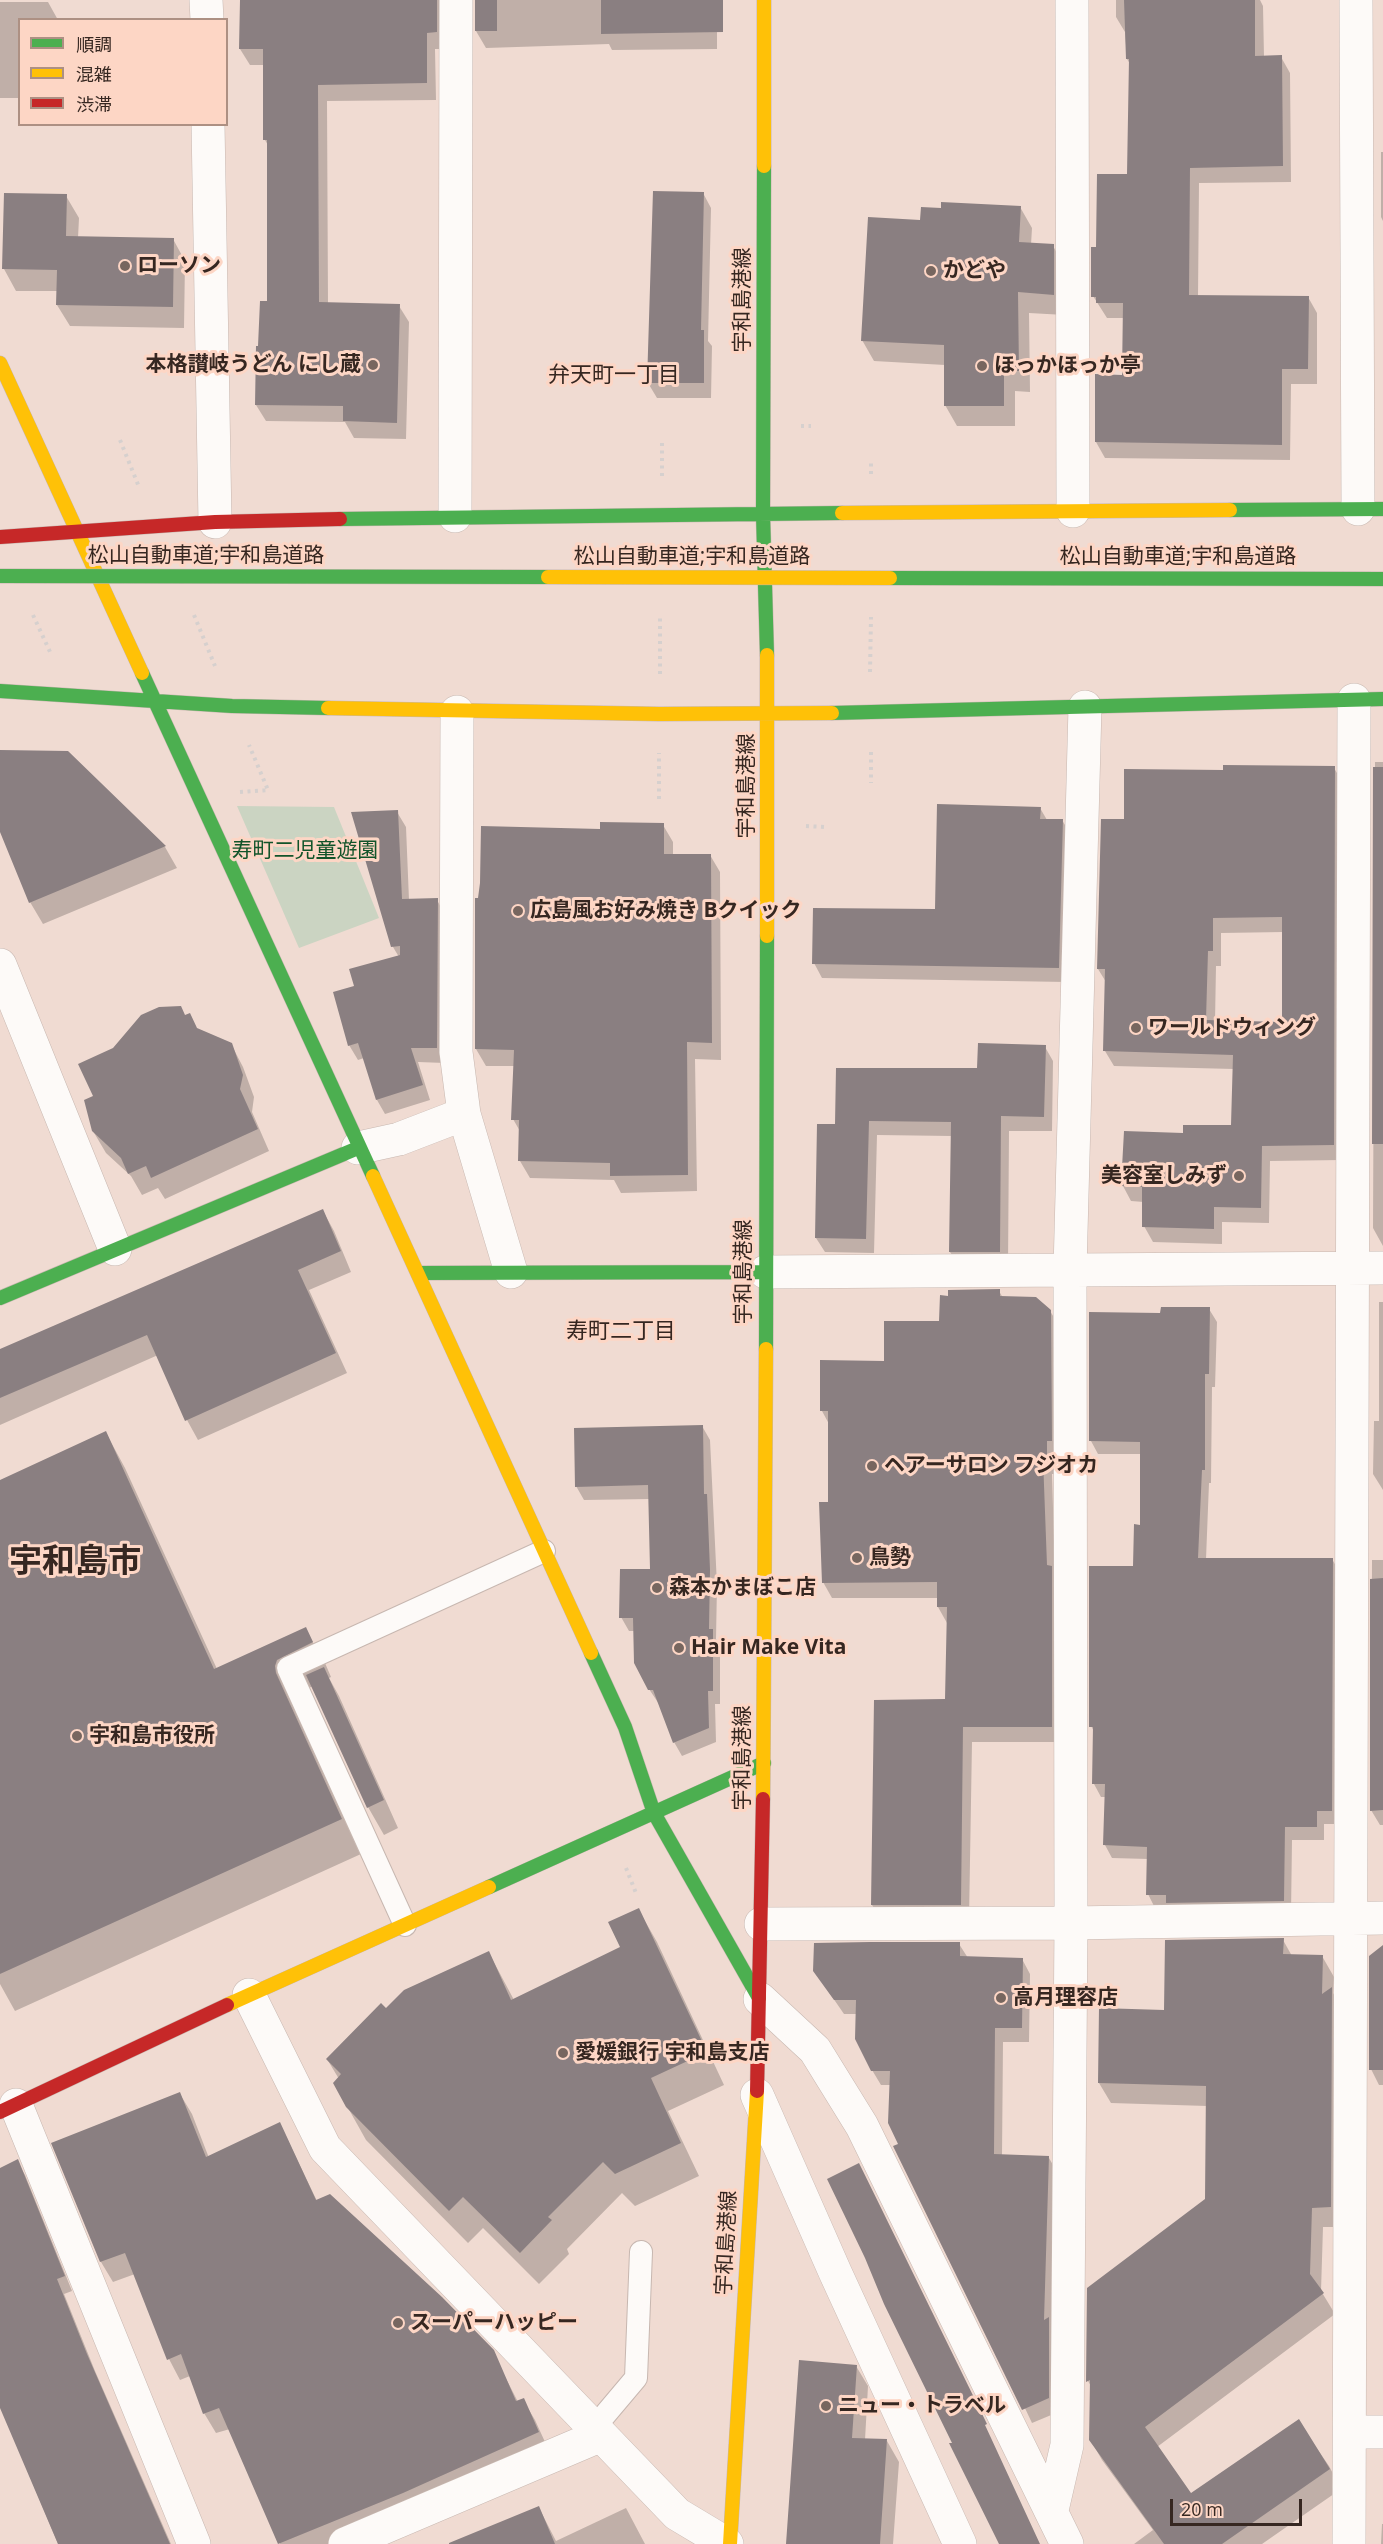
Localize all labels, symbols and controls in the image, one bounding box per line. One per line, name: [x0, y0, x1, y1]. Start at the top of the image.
legend: [18, 18, 228, 126]
text: 順調: [76, 32, 112, 56]
text: 混雑: [76, 62, 112, 86]
text: 渋滞: [76, 92, 112, 116]
street label: 宇和島港線: [730, 248, 756, 352]
place label: ローソン: [137, 253, 221, 279]
place label: かどや: [943, 258, 1006, 284]
marker: ローソン: [118, 259, 132, 273]
marker: かどや: [924, 264, 938, 278]
place label: 本格讃岐うどん にし蔵: [146, 352, 361, 378]
place label: ほっかほっか亭: [994, 353, 1141, 379]
marker: 本格讃岐うどん にし蔵: [366, 358, 380, 372]
marker: ほっかほっか亭: [975, 359, 989, 373]
district label: 弁天町一丁目: [548, 363, 680, 389]
street label: 松山自動車道;宇和島道路: [88, 543, 324, 569]
street label: 松山自動車道;宇和島道路: [574, 544, 810, 570]
street label: 松山自動車道;宇和島道路: [1060, 544, 1296, 570]
street label: 宇和島港線: [734, 734, 760, 838]
park label: 寿町二児童遊園: [232, 838, 378, 864]
place label: 広島風お好み焼き Bクイック: [530, 898, 802, 924]
marker: 広島風お好み焼き Bクイック: [511, 904, 525, 918]
place label: ワールドウィング: [1148, 1015, 1316, 1041]
marker: ワールドウィング: [1129, 1021, 1143, 1035]
place label: 美容室しみず: [1101, 1163, 1227, 1189]
marker: 美容室しみず: [1232, 1169, 1246, 1183]
street label: 宇和島港線: [731, 1220, 757, 1324]
district label: 寿町二丁目: [566, 1319, 676, 1345]
place label: ヘアーサロン フジオカ: [884, 1453, 1098, 1479]
marker: ヘアーサロン フジオカ: [865, 1459, 879, 1473]
district label: 宇和島市: [9, 1543, 141, 1583]
place label: 鳥勢: [869, 1545, 911, 1571]
marker: 鳥勢: [850, 1551, 864, 1565]
place label: 森本かまぼこ店: [669, 1575, 816, 1601]
marker: 森本かまぼこ店: [650, 1581, 664, 1595]
place label: Hair Make Vita: [691, 1635, 846, 1661]
marker: Hair Make Vita: [672, 1641, 686, 1655]
street label: 宇和島港線: [730, 1706, 756, 1810]
place label: 宇和島市役所: [89, 1723, 215, 1749]
marker: 宇和島市役所: [70, 1729, 84, 1743]
place label: 高月理容店: [1013, 1985, 1118, 2011]
marker: 高月理容店: [994, 1991, 1008, 2005]
place label: 愛媛銀行 宇和島支店: [575, 2040, 769, 2066]
marker: 愛媛銀行 宇和島支店: [556, 2046, 570, 2060]
street label: 宇和島港線: [712, 2190, 742, 2296]
place label: スーパーハッピー: [410, 2310, 578, 2336]
marker: スーパーハッピー: [391, 2316, 405, 2330]
place label: ニュー・トラベル: [838, 2393, 1006, 2419]
marker: ニュー・トラベル: [819, 2399, 833, 2413]
scale bar: [1173, 2487, 1305, 2525]
text: 20 m: [1181, 2497, 1223, 2521]

